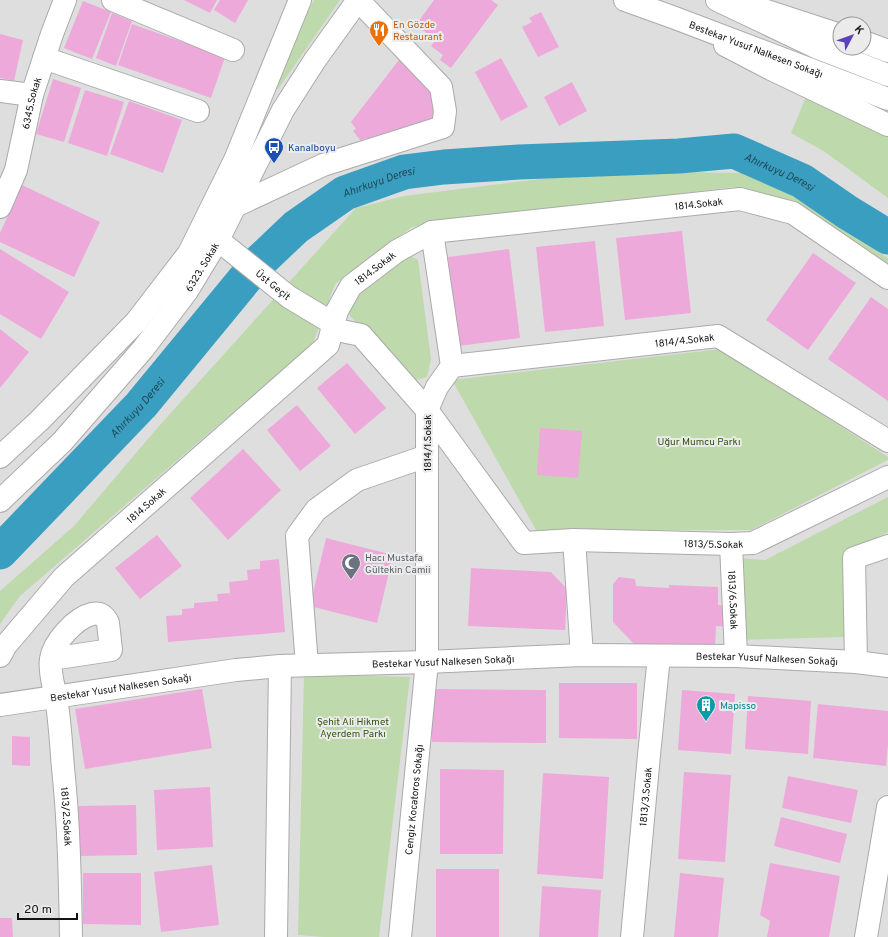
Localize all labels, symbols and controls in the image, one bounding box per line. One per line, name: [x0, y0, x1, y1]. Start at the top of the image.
north arrow: [832, 16, 872, 56]
restaurant icon: En Gözde Restaurant: [368, 19, 390, 47]
place label: En Gözde Restaurant: [393, 19, 442, 44]
street label: Bestekar Yusuf Nalkesen Sokağı: [687, 19, 825, 82]
text: K: [851, 23, 867, 38]
street label: 6345.Sokak: [20, 76, 45, 131]
bus stop icon: Kanalboyu: [263, 136, 285, 164]
place label: Kanalboyu: [288, 142, 336, 155]
water label: Ahırkuyu Deresi: [742, 150, 817, 196]
water label: Ahırkuyu Deresi: [341, 165, 417, 201]
street label: 1814.Sokak: [674, 196, 724, 214]
street label: 6323. Sokak: [183, 240, 223, 295]
street label: 1814.Sokak: [352, 249, 399, 289]
street label: Üst Geçit: [252, 268, 293, 304]
street label: 1814/4.Sokak: [654, 331, 715, 351]
water label: Ahırkuyu Deresi: [107, 375, 169, 441]
street label: 1814/1.Sokak: [422, 414, 435, 472]
park label: Uğur Mumcu Parkı: [658, 436, 740, 449]
street label: 1814.Sokak: [124, 485, 170, 527]
street label: 1813/5.Sokak: [684, 538, 744, 552]
mosque icon: Hacı Mustafa Gültekin Camii: [340, 552, 362, 580]
place label: Hacı Mustafa Gültekin Camii: [365, 552, 430, 577]
street label: 1813/6.Sokak: [724, 570, 740, 630]
street label: Bestekar Yusuf Nalkesen Sokağı: [696, 651, 838, 669]
street label: Bestekar Yusuf Nalkesen Sokağı: [372, 653, 515, 671]
street label: Bestekar Yusuf Nalkesen Sokağı: [49, 672, 192, 705]
building icon: Mapisso: [695, 694, 717, 722]
place label: Mapisso: [720, 700, 757, 713]
park label: Şehit Ali Hikmet Ayerdem Parkı: [317, 716, 389, 741]
street label: Cengiz Kocatoros Sokağı: [403, 744, 427, 856]
street label: 1813/3.Sokak: [637, 767, 656, 827]
street label: 1813/2.Sokak: [57, 786, 74, 847]
scale bar: [18, 895, 77, 921]
text: 20 m: [24, 902, 52, 918]

